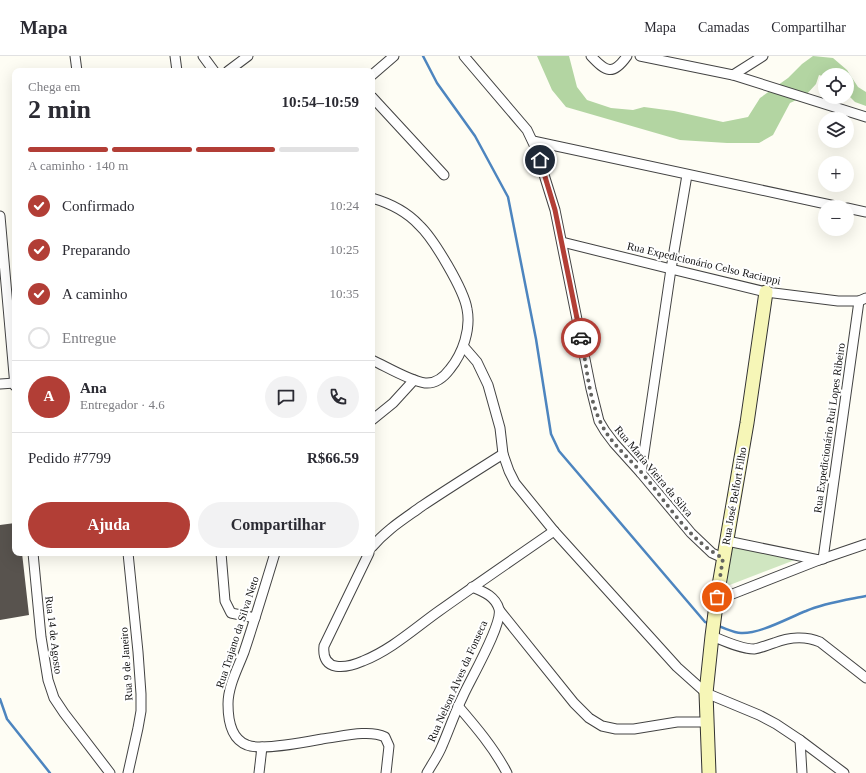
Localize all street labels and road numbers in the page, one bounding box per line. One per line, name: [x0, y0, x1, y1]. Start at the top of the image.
street label: Rua Expedicionário Celso Raciappi: [626, 239, 782, 287]
street label: Rua Expedicionário Rui Lopes Ribeiro: [811, 342, 847, 514]
street label: Rua Maria Vieira da Silva: [613, 423, 696, 519]
street label: Rua José Belfort Filho: [719, 446, 749, 546]
street label: Rua Trajano da Silva Neto: [213, 574, 261, 689]
street label: Rua 14 de Agosto: [43, 595, 65, 675]
street label: Rua Nelson Alves da Fonseca: [425, 618, 489, 743]
street label: Rua 9 de Janeiro: [117, 626, 135, 701]

